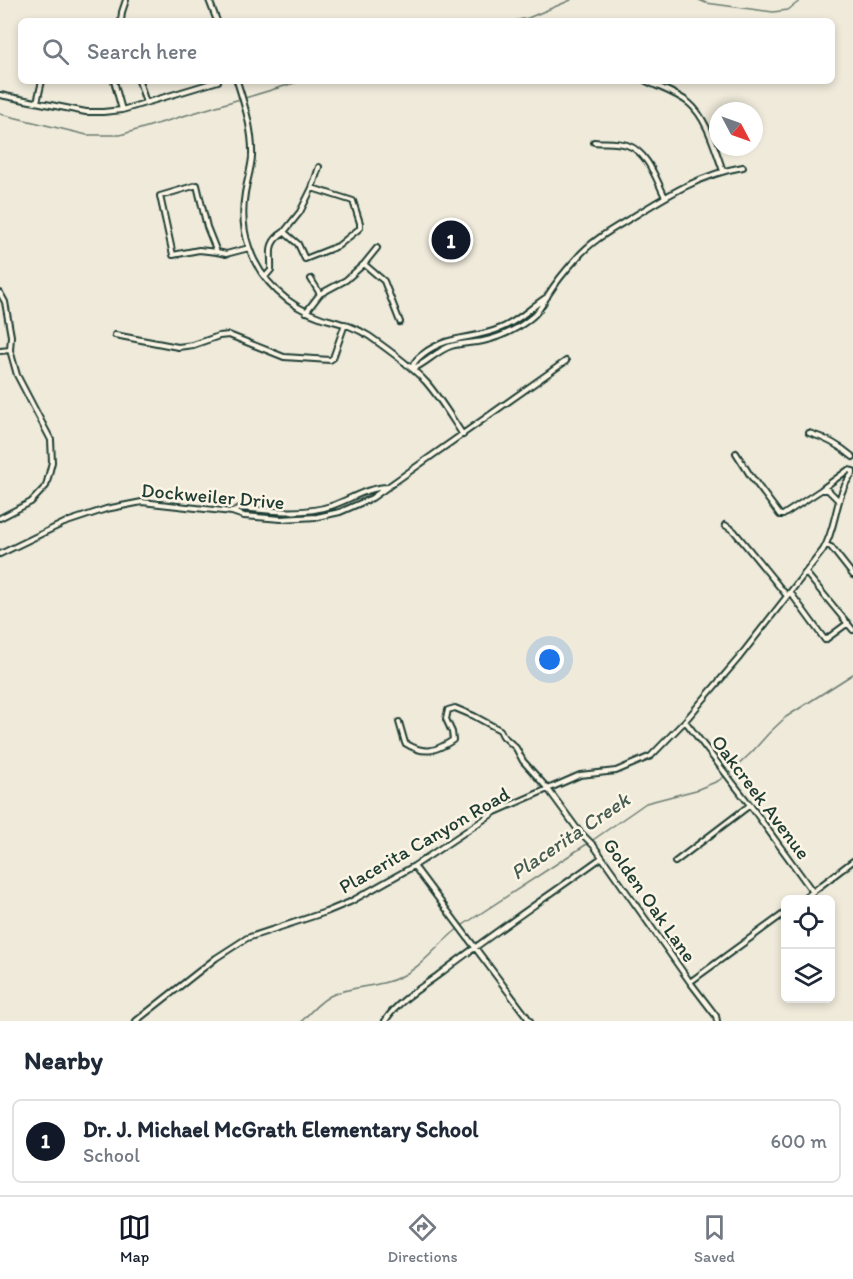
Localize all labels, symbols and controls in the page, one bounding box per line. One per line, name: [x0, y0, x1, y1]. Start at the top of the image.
search box: [18, 18, 835, 84]
icon: search: [39, 35, 72, 68]
text: Search here: [87, 38, 197, 65]
north arrow: [709, 102, 763, 156]
pin: 1: [432, 218, 470, 262]
street label: Dockweiler Drive: [140, 478, 286, 514]
your location: [535, 645, 564, 674]
street label: Oakcreek Avenue: [706, 730, 816, 864]
street label: Placerita Canyon Road: [334, 781, 514, 899]
water label: Placerita Creek: [506, 786, 635, 885]
street label: Golden Oak Lane: [598, 833, 702, 967]
map controls: [781, 895, 835, 1003]
button: locate: [781, 895, 835, 949]
button: layers: [781, 949, 835, 1003]
text: Nearby: [24, 1044, 103, 1076]
text: Dr. J. Michael McGrath Elementary School: [83, 1116, 479, 1143]
text: 1: [41, 1129, 50, 1153]
text: 600 m: [770, 1129, 827, 1153]
text: School: [83, 1143, 140, 1167]
tab: Map: [118, 1211, 151, 1266]
tab: Directions: [387, 1211, 458, 1266]
tab: Saved: [694, 1211, 735, 1266]

